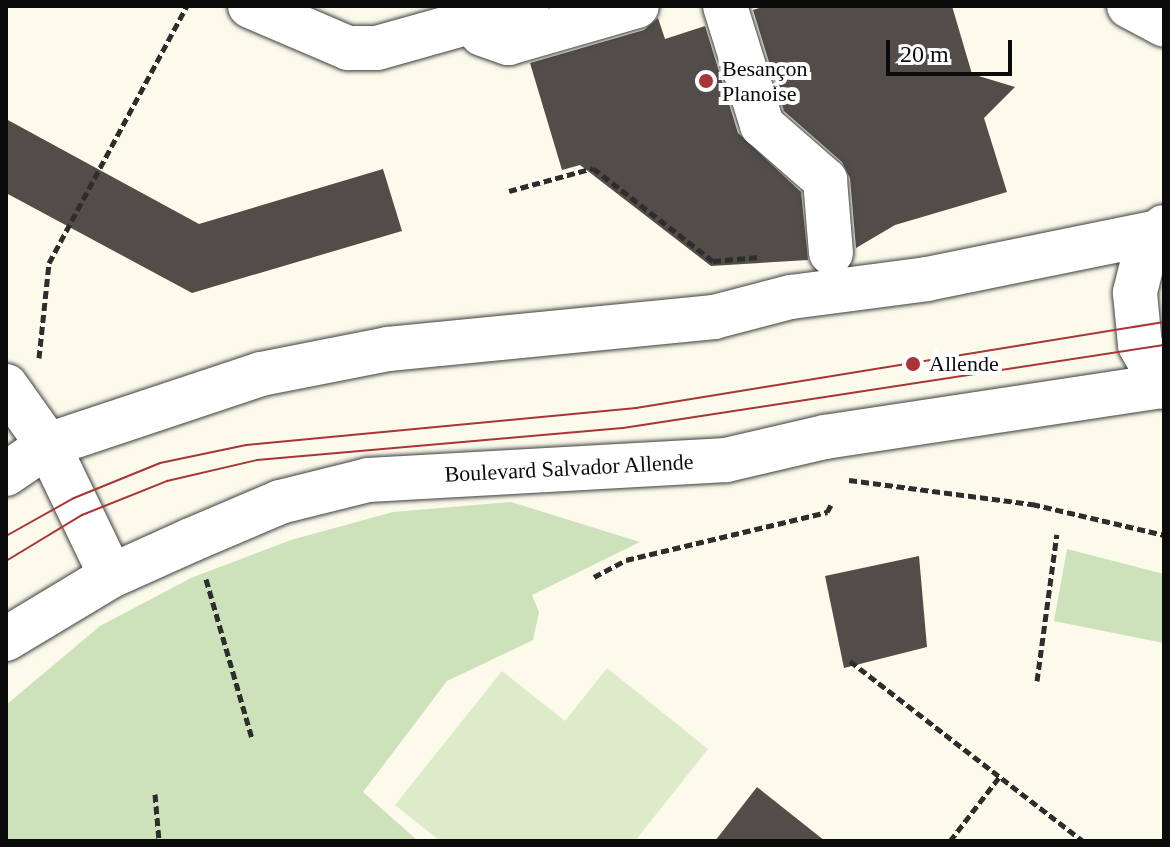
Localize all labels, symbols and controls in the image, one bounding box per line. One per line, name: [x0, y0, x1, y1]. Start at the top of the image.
scale bar: [890, 24, 1016, 74]
text: 20 m: [900, 41, 949, 67]
place label: Besançon Planoise: [722, 55, 808, 106]
marker: Besançon Planoise: [697, 72, 715, 90]
place label: Allende: [929, 351, 999, 377]
marker: Allende: [904, 355, 922, 373]
street label: Boulevard Salvador Allende: [443, 448, 695, 488]

